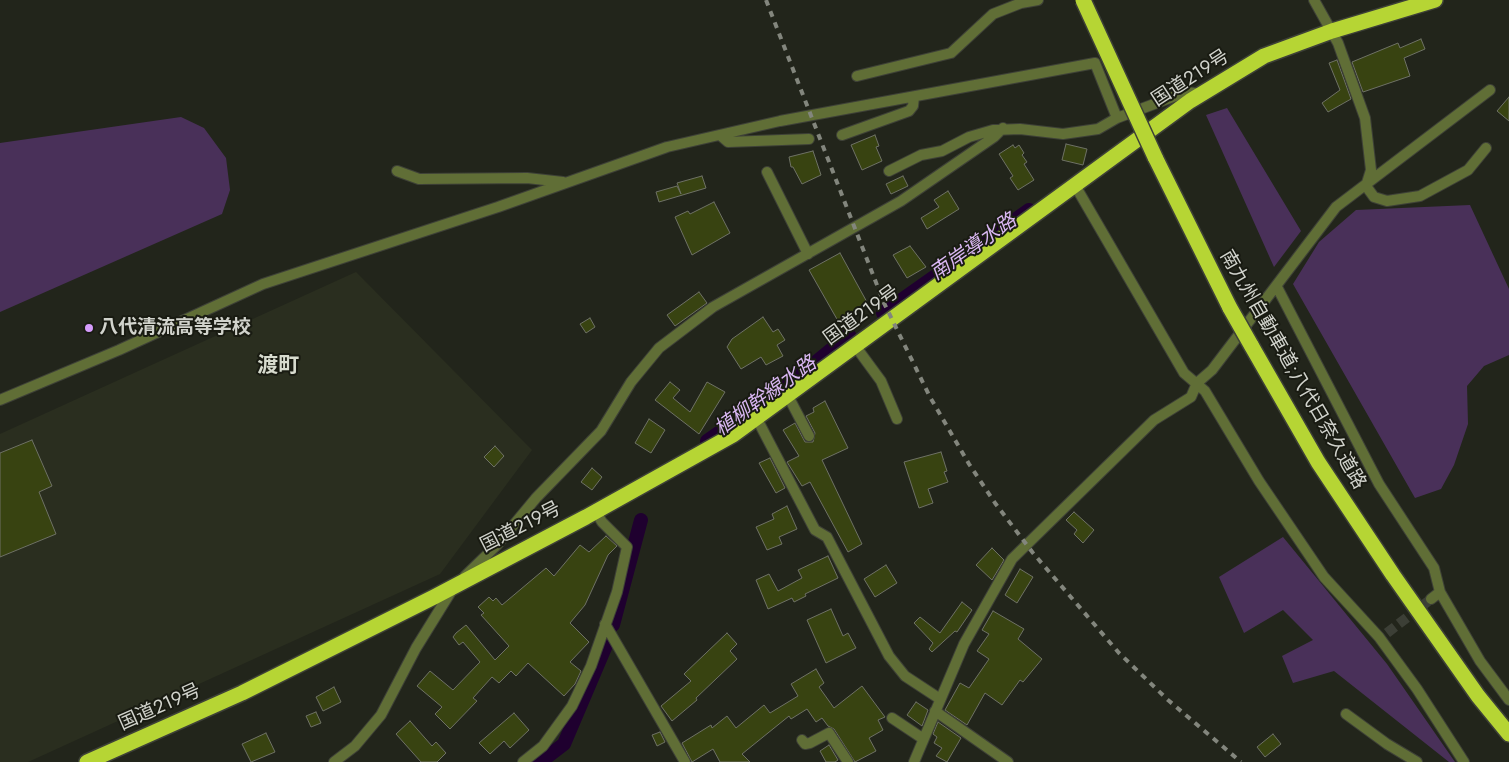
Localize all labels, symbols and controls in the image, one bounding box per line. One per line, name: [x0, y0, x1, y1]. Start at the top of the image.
street label: 国道219号: [1148, 46, 1234, 112]
water label: 南岸導水路: [926, 209, 1022, 287]
street label: 南九州自動車道;八代日奈久道路: [1214, 246, 1370, 494]
street label: 国道219号: [820, 281, 904, 351]
place label: 八代清流高等学校: [99, 317, 251, 339]
marker: 八代清流高等学校: [83, 322, 95, 334]
water label: 植柳幹線水路: [710, 352, 822, 442]
district label: 渡町: [257, 354, 299, 380]
street label: 国道219号: [477, 498, 565, 558]
street label: 国道219号: [115, 680, 205, 736]

